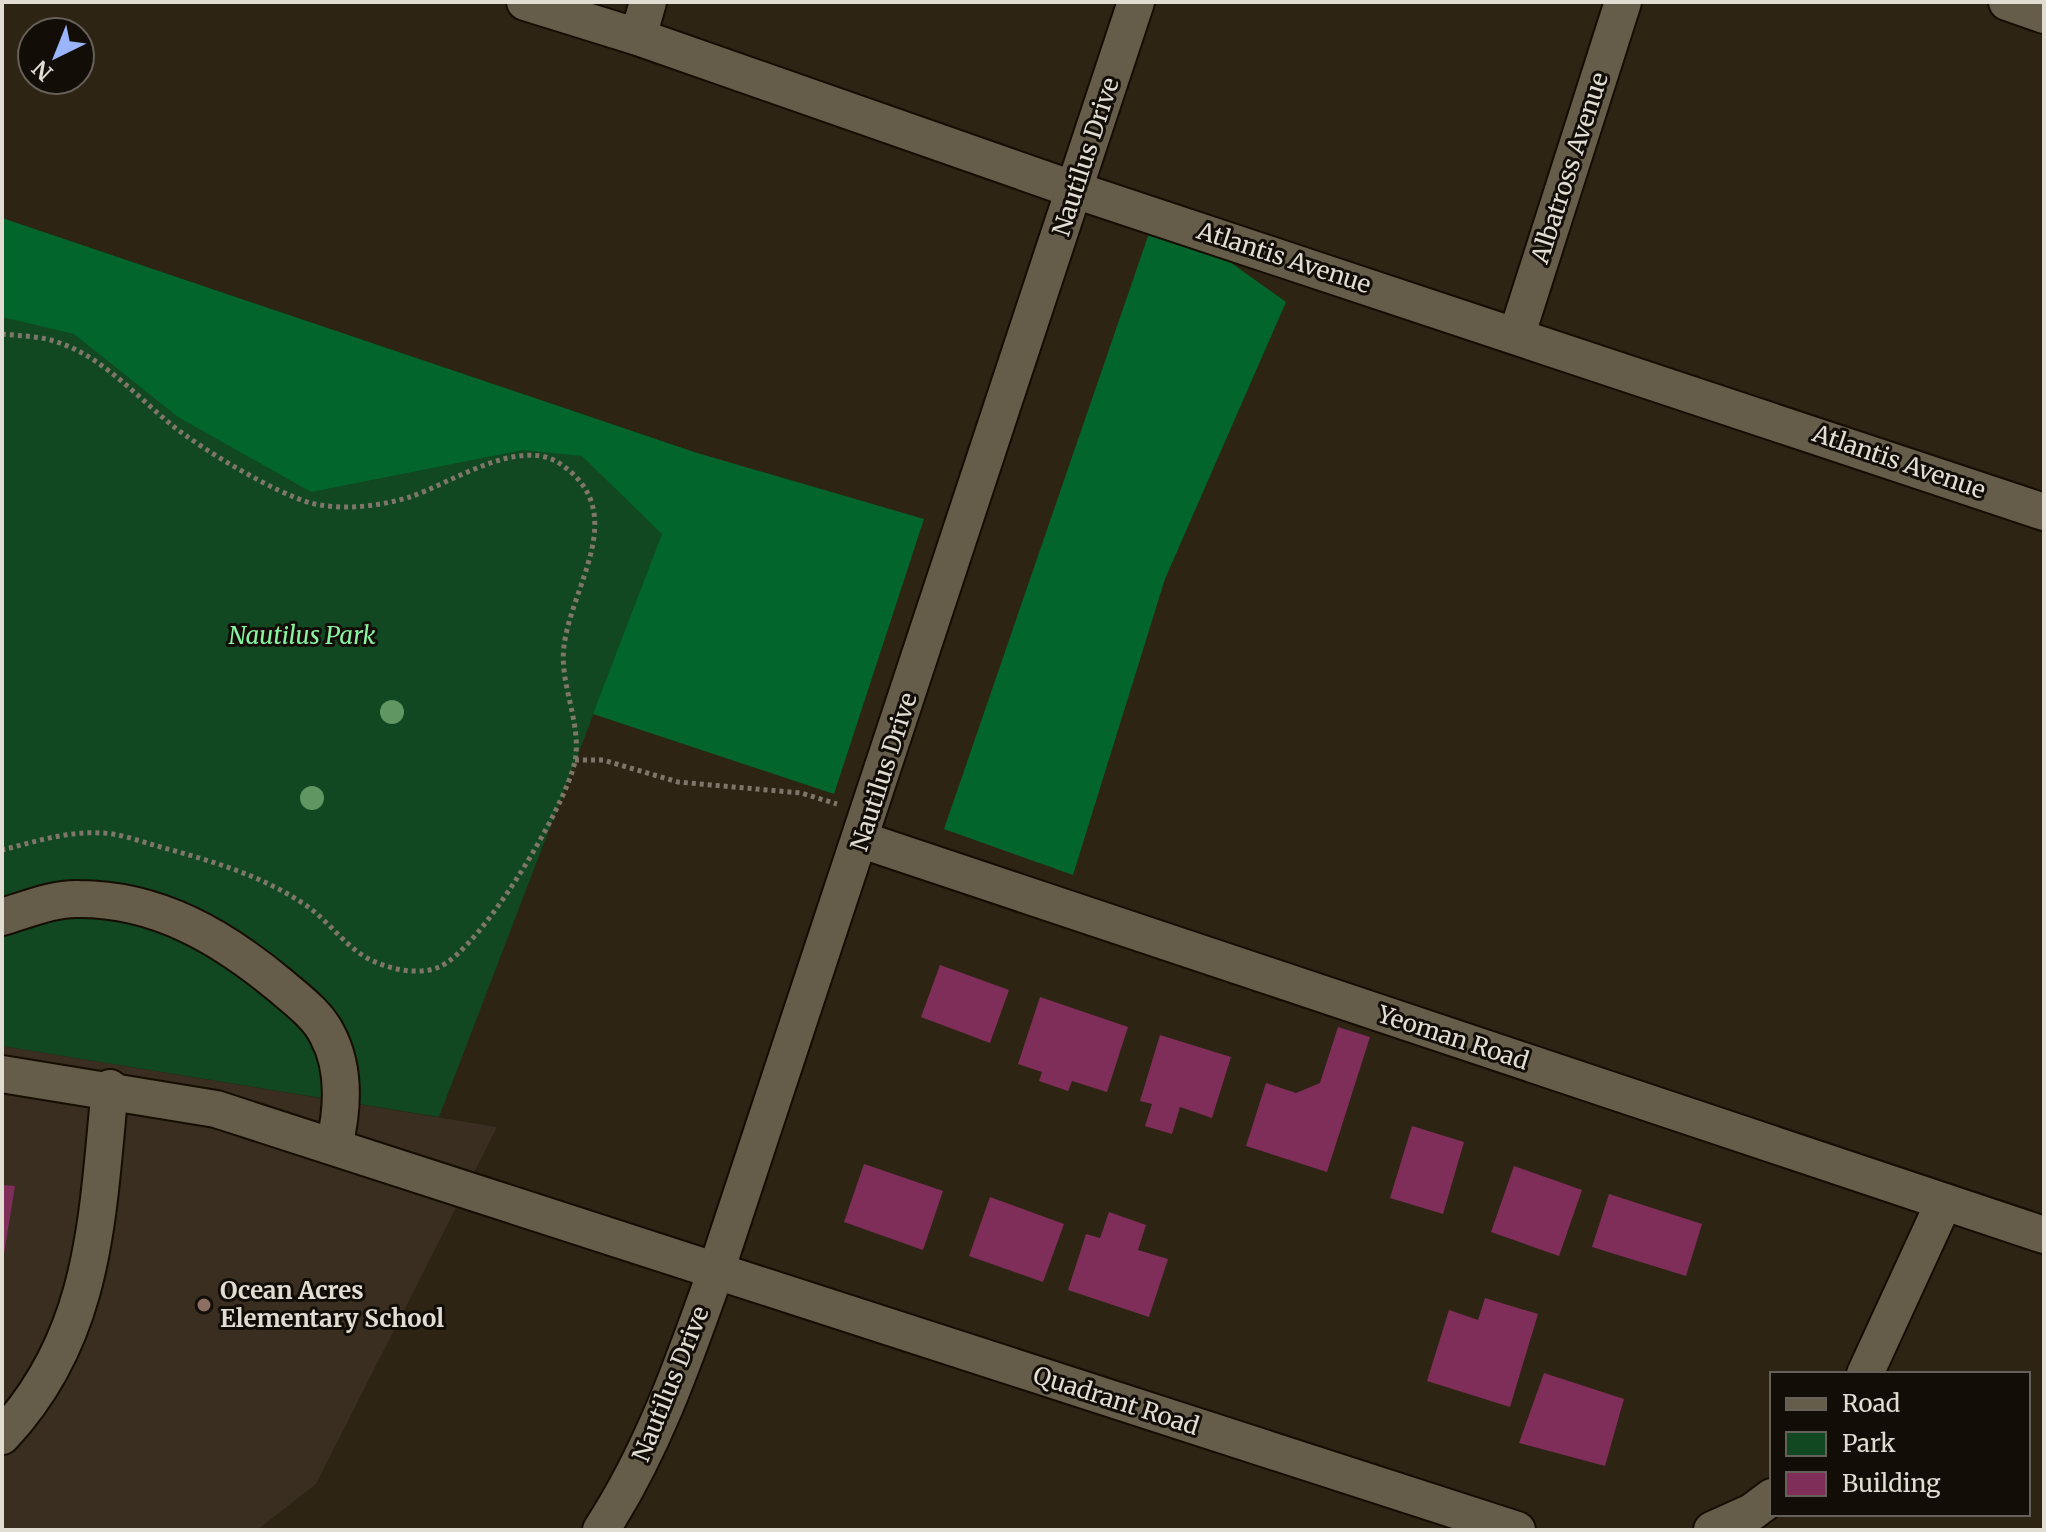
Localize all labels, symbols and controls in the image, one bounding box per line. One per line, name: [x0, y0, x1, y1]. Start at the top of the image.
north arrow: [16, 16, 96, 96]
text: N: [26, 54, 58, 87]
street label: Albatross Avenue: [1524, 68, 1615, 268]
street label: Nautilus Drive: [1045, 74, 1126, 240]
street label: Atlantis Avenue: [1192, 215, 1375, 300]
street label: Atlantis Avenue: [1808, 417, 1990, 506]
park label: Nautilus Park: [228, 620, 376, 651]
street label: Nautilus Drive: [843, 689, 924, 855]
street label: Yeoman Road: [1373, 998, 1533, 1077]
place label: Ocean Acres Elementary School: [220, 1275, 444, 1334]
marker: Ocean Acres Elementary School: [195, 1296, 213, 1314]
street label: Nautilus Drive: [625, 1302, 716, 1466]
street label: Quadrant Road: [1029, 1359, 1203, 1442]
legend: [1770, 1372, 2030, 1516]
text: Road: [1842, 1388, 1900, 1419]
text: Park: [1842, 1428, 1896, 1459]
text: Building: [1842, 1468, 1941, 1499]

